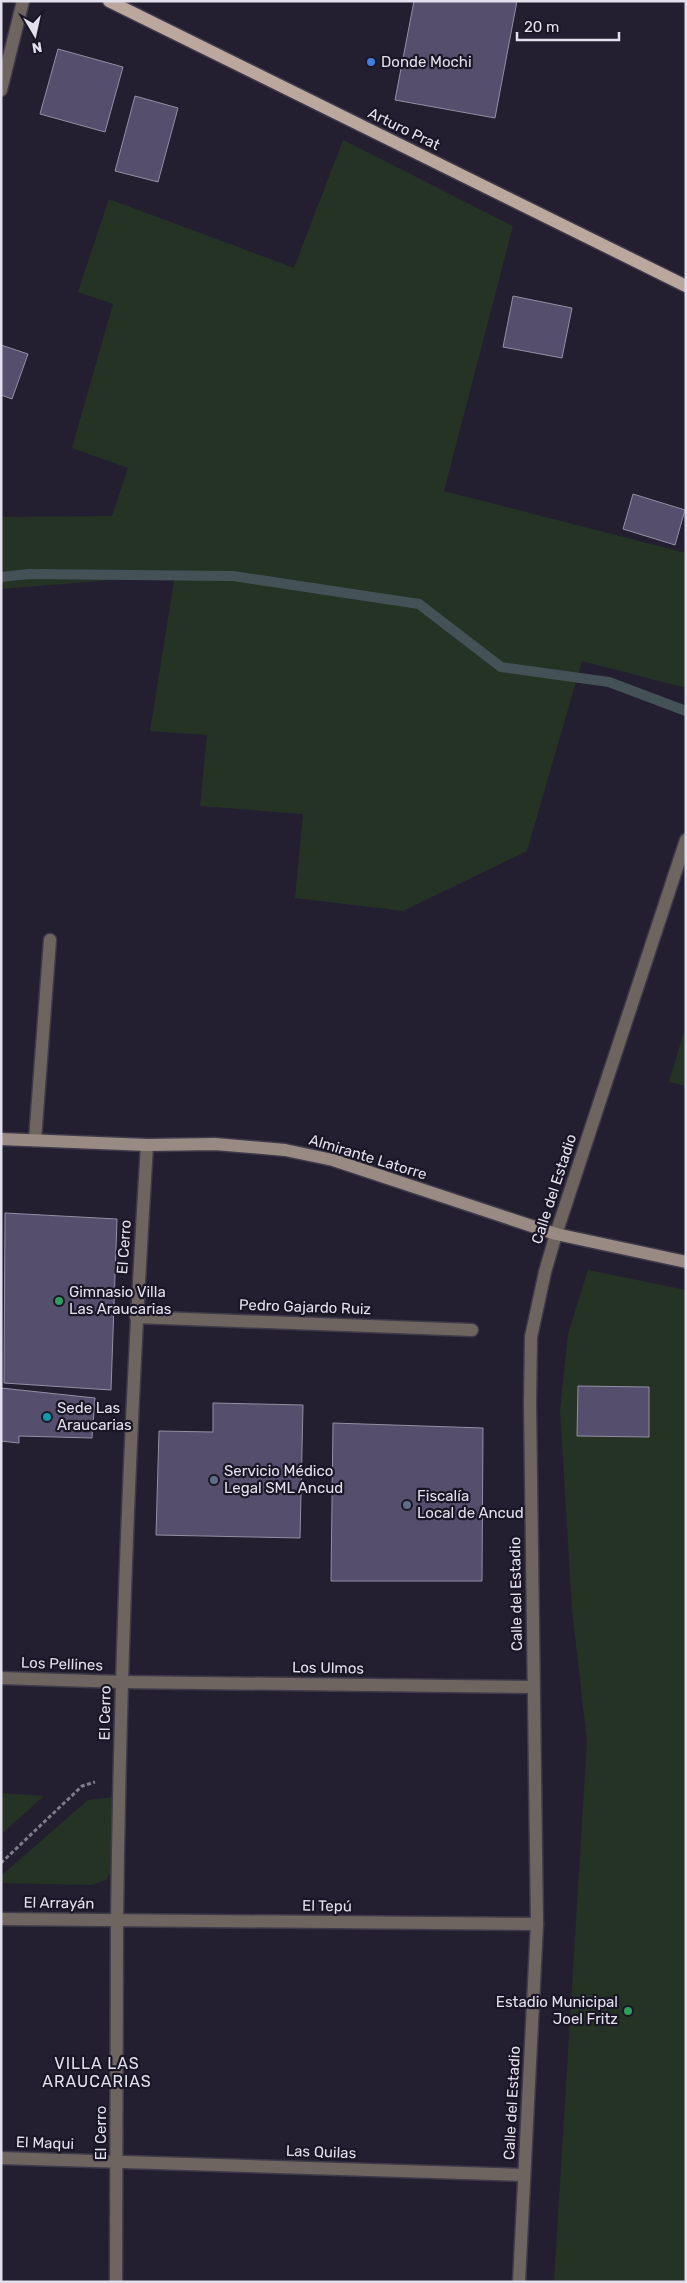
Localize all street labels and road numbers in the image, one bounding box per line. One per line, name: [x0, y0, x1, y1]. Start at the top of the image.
street label: Arturo Prat: [365, 104, 443, 154]
street label: Almirante Latorre: [307, 1131, 429, 1183]
street label: Calle del Estadio: [528, 1132, 580, 1246]
street label: El Cerro: [113, 1219, 135, 1275]
street label: Pedro Gajardo Ruiz: [239, 1296, 372, 1318]
street label: Calle del Estadio: [506, 1537, 526, 1651]
street label: Los Pellines: [21, 1654, 104, 1674]
street label: Los Ulmos: [292, 1658, 364, 1678]
street label: El Cerro: [96, 1686, 114, 1740]
street label: El Arrayán: [23, 1893, 95, 1913]
street label: El Tepú: [302, 1897, 352, 1915]
street label: Calle del Estadio: [500, 2045, 524, 2161]
street label: El Cerro: [92, 2106, 110, 2160]
street label: El Maqui: [16, 2133, 74, 2153]
street label: Las Quilas: [285, 2142, 357, 2162]

